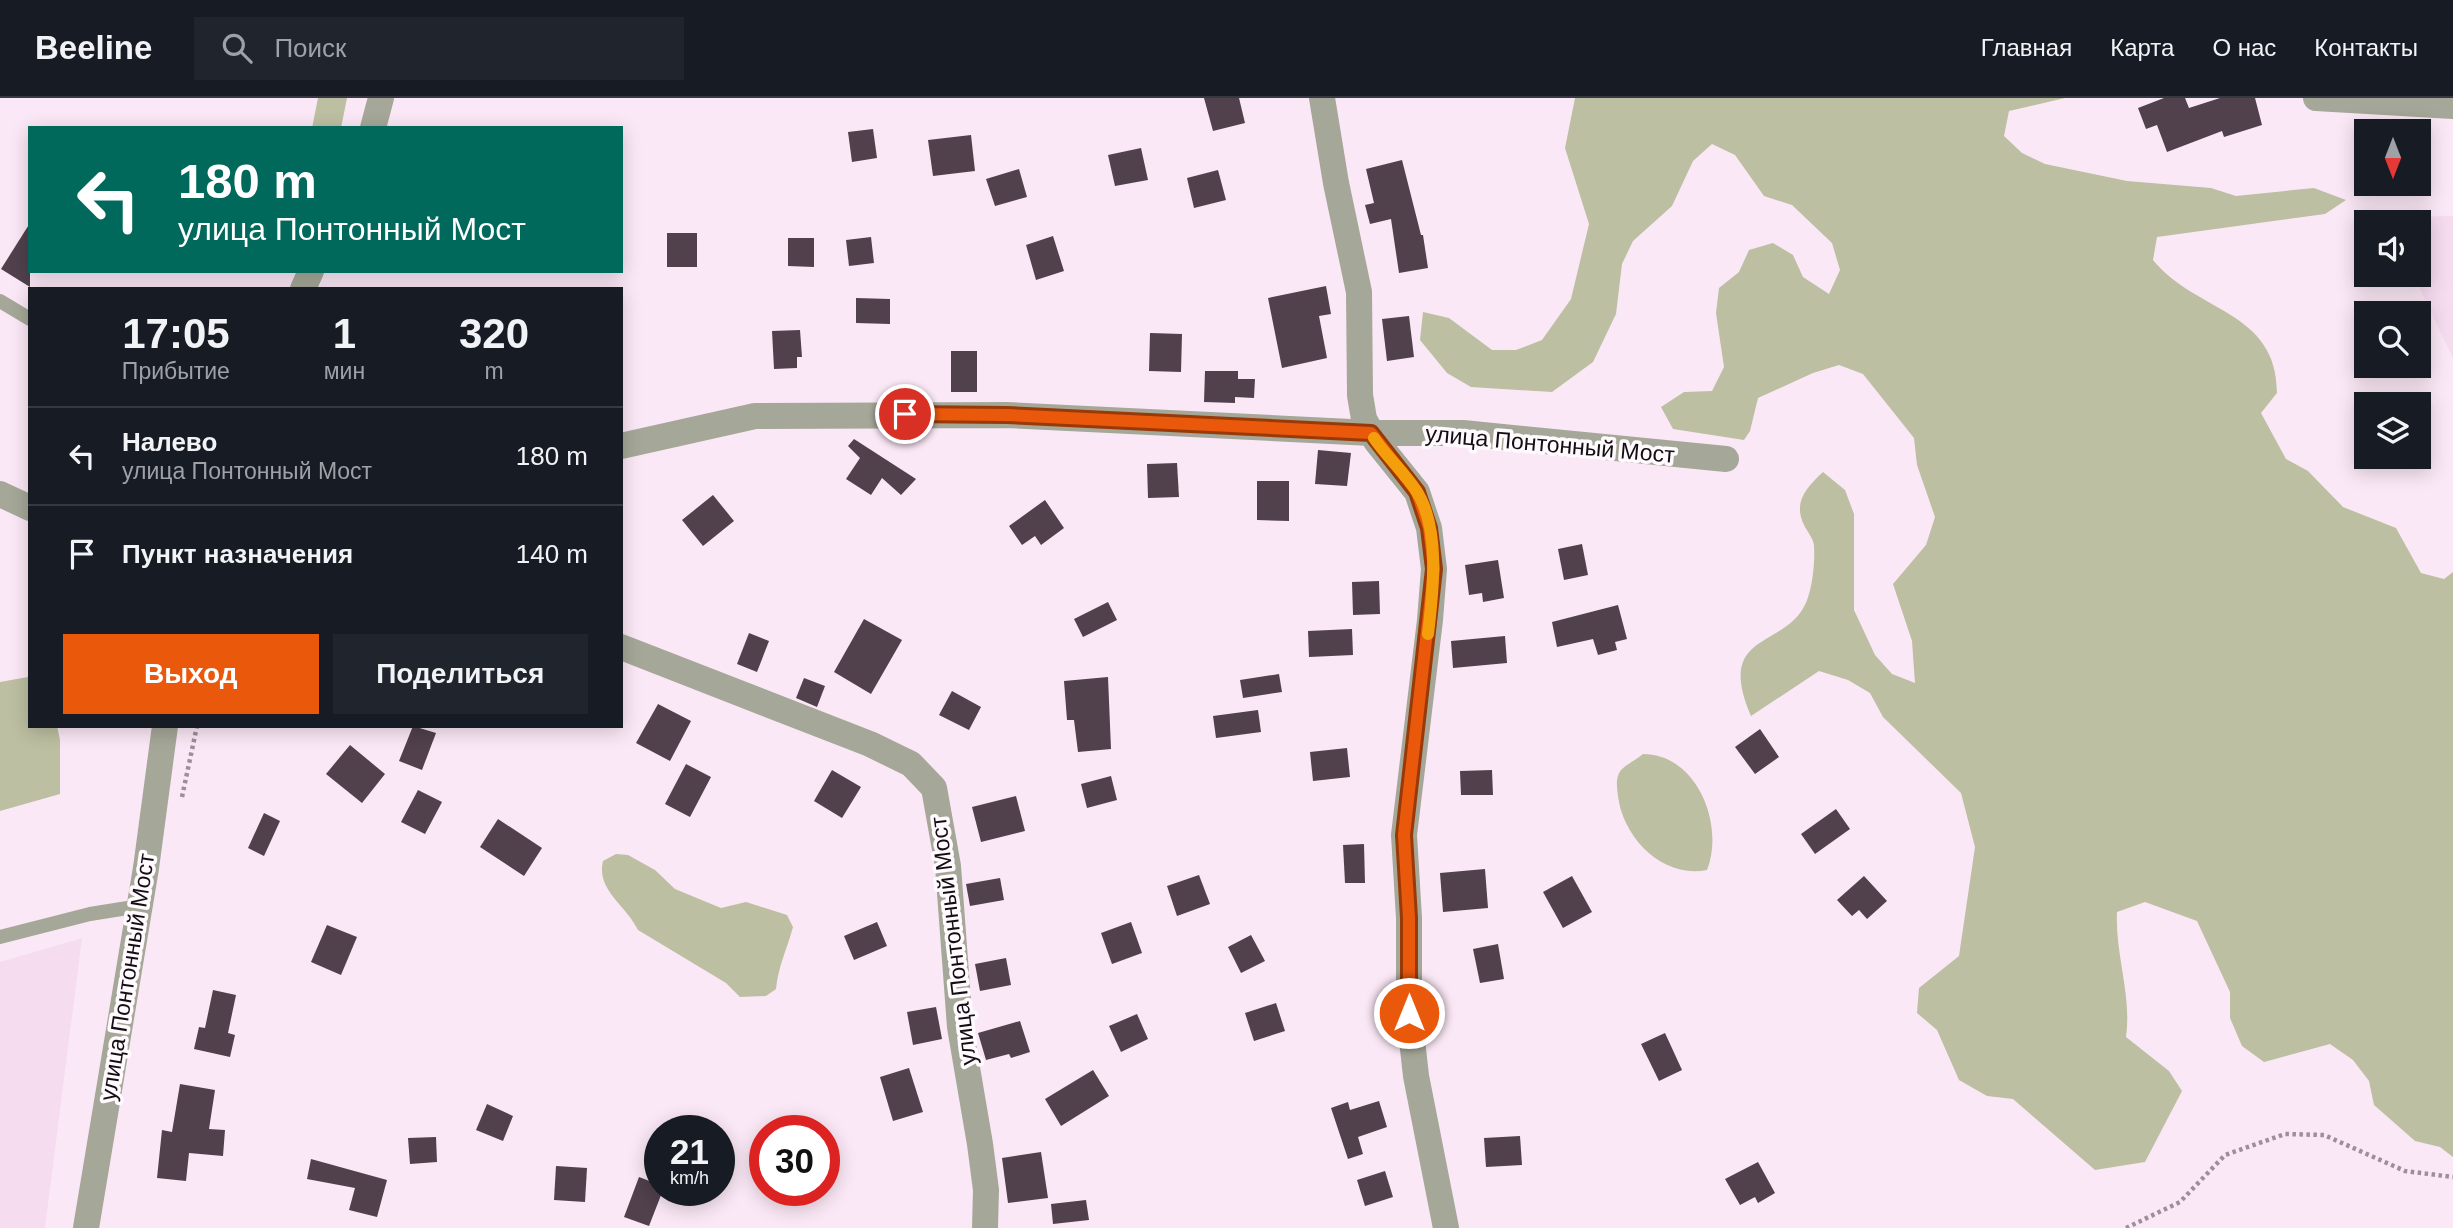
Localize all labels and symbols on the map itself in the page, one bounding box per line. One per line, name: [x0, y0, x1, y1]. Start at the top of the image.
north arrow: [2354, 119, 2431, 196]
pin: [875, 384, 935, 444]
street label: улица Понтонный Мост: [1424, 420, 1676, 468]
street label: улица Понтонный Мост: [925, 815, 981, 1067]
street label: улица Понтонный Мост: [95, 851, 159, 1103]
position arrow: [1372, 976, 1446, 1050]
speed limit sign: 30: [749, 1115, 840, 1206]

